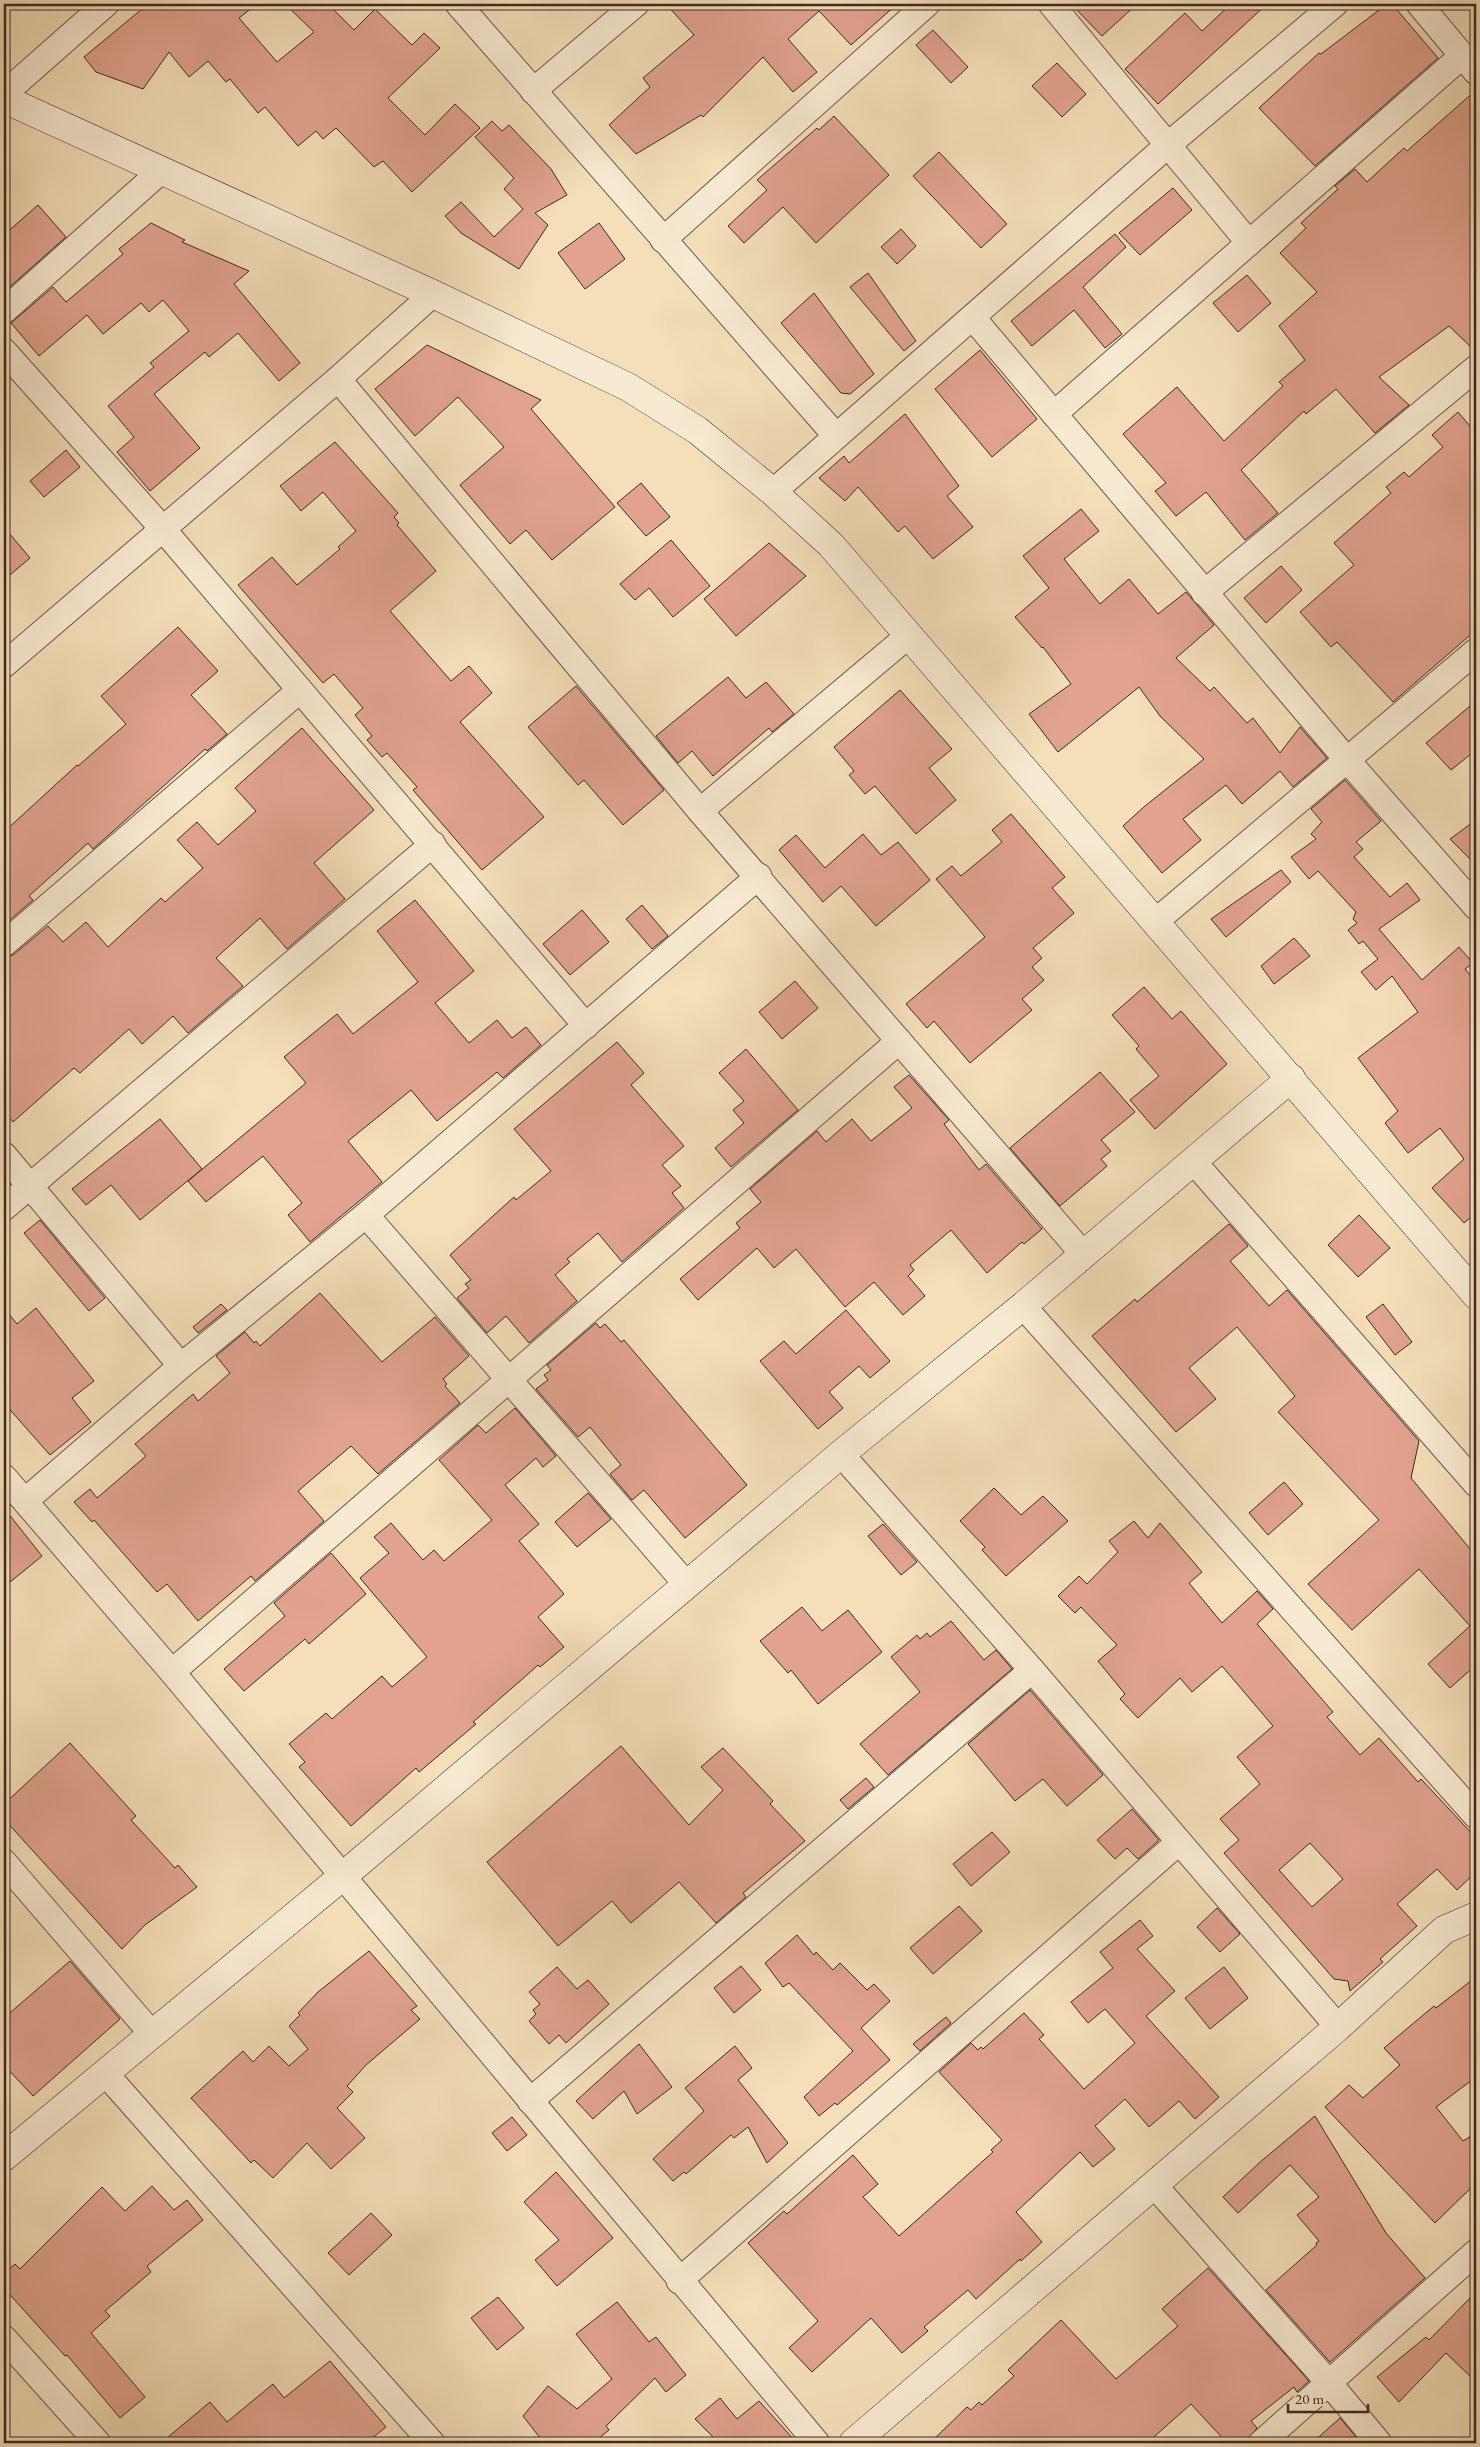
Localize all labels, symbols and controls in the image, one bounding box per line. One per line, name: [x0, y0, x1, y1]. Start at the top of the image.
scale bar: [1288, 2382, 1368, 2414]
text: 20 m: [1295, 2389, 1324, 2408]

